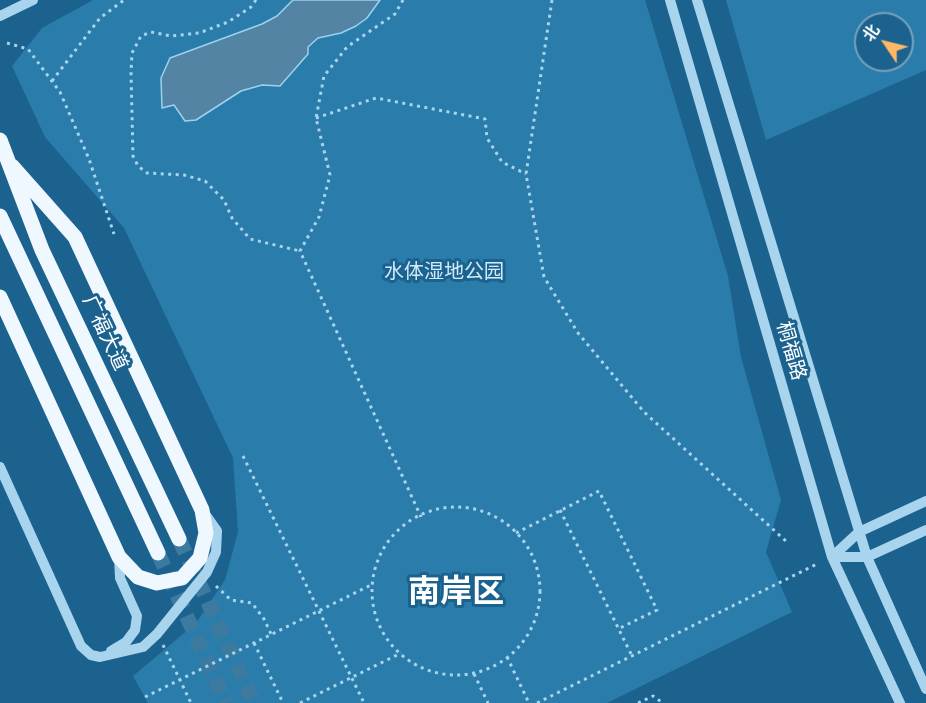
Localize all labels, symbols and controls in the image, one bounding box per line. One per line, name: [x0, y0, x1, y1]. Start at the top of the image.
north arrow: [854, 12, 914, 72]
text: 北: [858, 21, 884, 45]
park label: 水体湿地公园: [384, 260, 504, 284]
street label: 广福大道: [77, 292, 133, 374]
street label: 桐福路: [771, 319, 811, 383]
district label: 南岸区: [408, 573, 504, 611]

